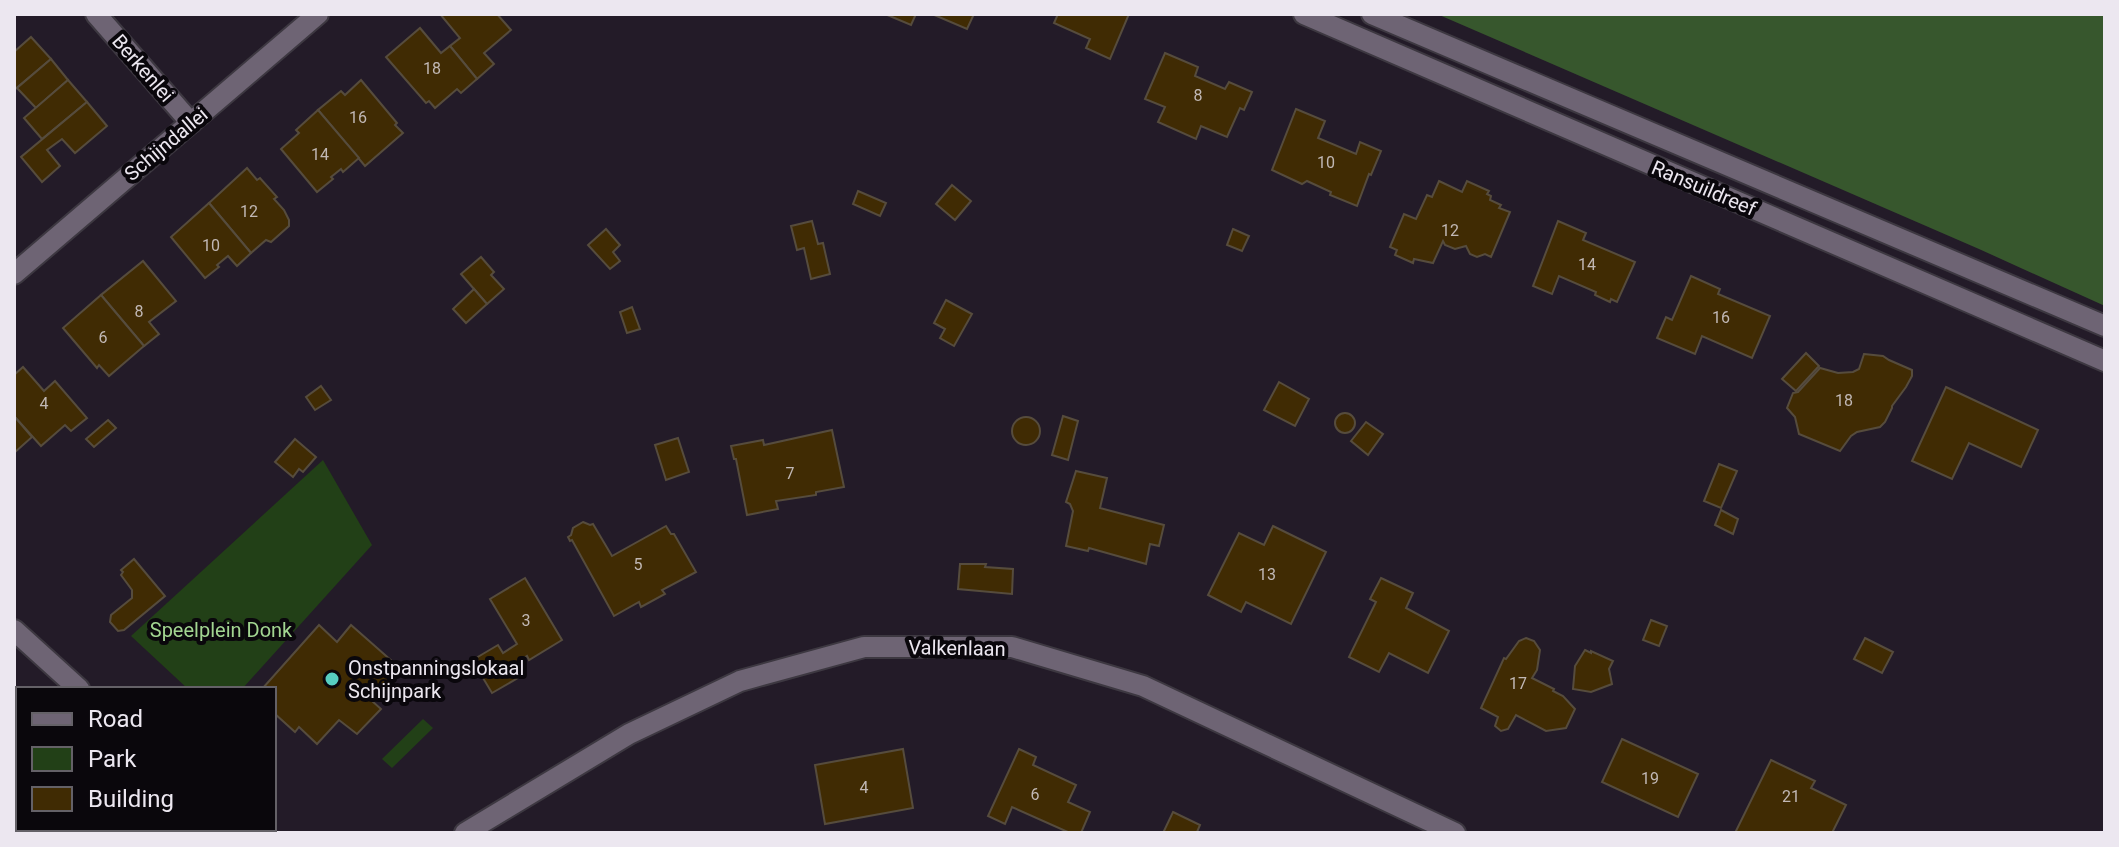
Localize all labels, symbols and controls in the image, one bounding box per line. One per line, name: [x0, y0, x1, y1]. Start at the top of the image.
street label: Berkenlei: [107, 29, 179, 107]
house number: 18: [423, 59, 441, 78]
house number: 8: [1194, 86, 1203, 105]
street label: Schijndallei: [119, 102, 213, 186]
house number: 16: [349, 108, 367, 127]
house number: 14: [311, 145, 329, 164]
house number: 10: [1317, 153, 1335, 172]
street label: Ransuildreef: [1648, 155, 1760, 221]
house number: 12: [240, 202, 258, 221]
house number: 12: [1441, 221, 1459, 240]
house number: 10: [202, 236, 220, 255]
house number: 14: [1578, 255, 1596, 274]
house number: 8: [135, 302, 144, 321]
house number: 16: [1712, 308, 1730, 327]
house number: 6: [99, 328, 108, 347]
house number: 18: [1835, 391, 1853, 410]
house number: 4: [40, 394, 49, 413]
house number: 7: [786, 464, 795, 483]
house number: 5: [634, 555, 643, 574]
house number: 13: [1258, 565, 1276, 584]
house number: 3: [522, 611, 531, 630]
park label: Speelplein Donk: [150, 618, 293, 642]
street label: Valkenlaan: [908, 635, 1006, 661]
place label: Onstpanningslokaal Schijnpark: [348, 656, 524, 703]
marker: Onstpanningslokaal Schijnpark: [323, 670, 341, 688]
house number: 17: [1509, 674, 1527, 693]
legend: [16, 687, 276, 831]
text: Road: [88, 705, 143, 733]
text: Park: [88, 745, 137, 773]
house number: 19: [1641, 769, 1659, 788]
house number: 4: [860, 778, 869, 797]
text: Building: [88, 785, 174, 813]
house number: 6: [1031, 785, 1040, 804]
house number: 21: [1782, 787, 1800, 806]

